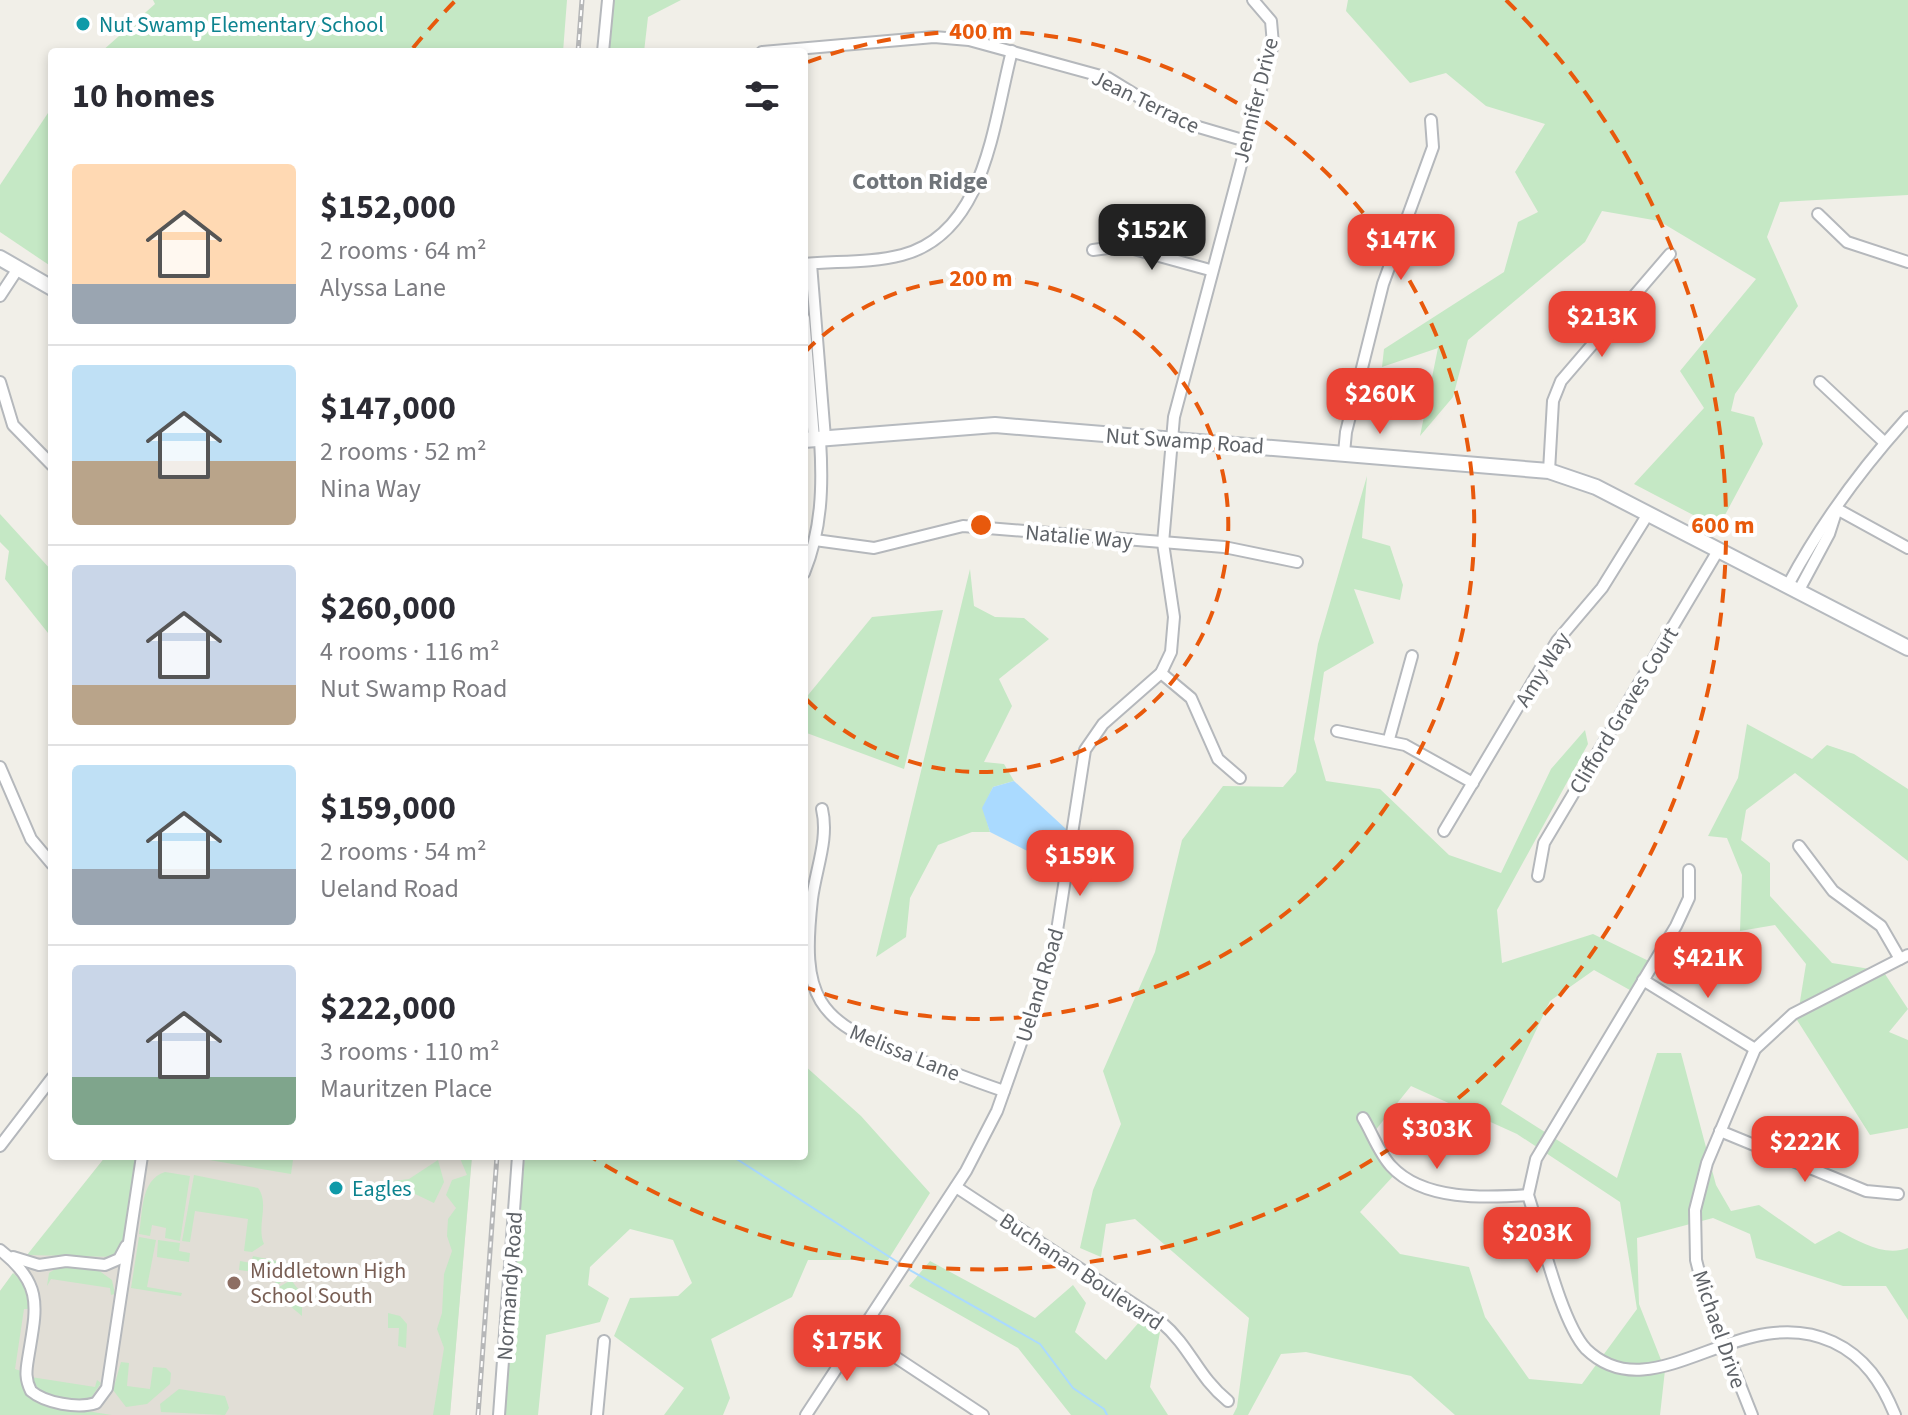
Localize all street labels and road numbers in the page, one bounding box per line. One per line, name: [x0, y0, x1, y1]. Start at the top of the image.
street label: Jennifer Drive: [1225, 34, 1287, 166]
street label: Jean Terrace: [1086, 62, 1205, 142]
street label: Nut Swamp Road: [1105, 420, 1265, 462]
street label: Natalie Way: [1024, 516, 1135, 558]
street label: Clifford Graves Court: [1561, 620, 1687, 800]
street label: Amy Way: [1507, 625, 1579, 713]
street label: Ueland Road: [1007, 924, 1072, 1046]
street label: Melissa Lane: [845, 1016, 965, 1090]
street label: Buchanan Boulevard: [993, 1205, 1170, 1339]
street label: Normandy Road: [489, 1211, 531, 1362]
street label: Michael Drive: [1684, 1266, 1754, 1393]

